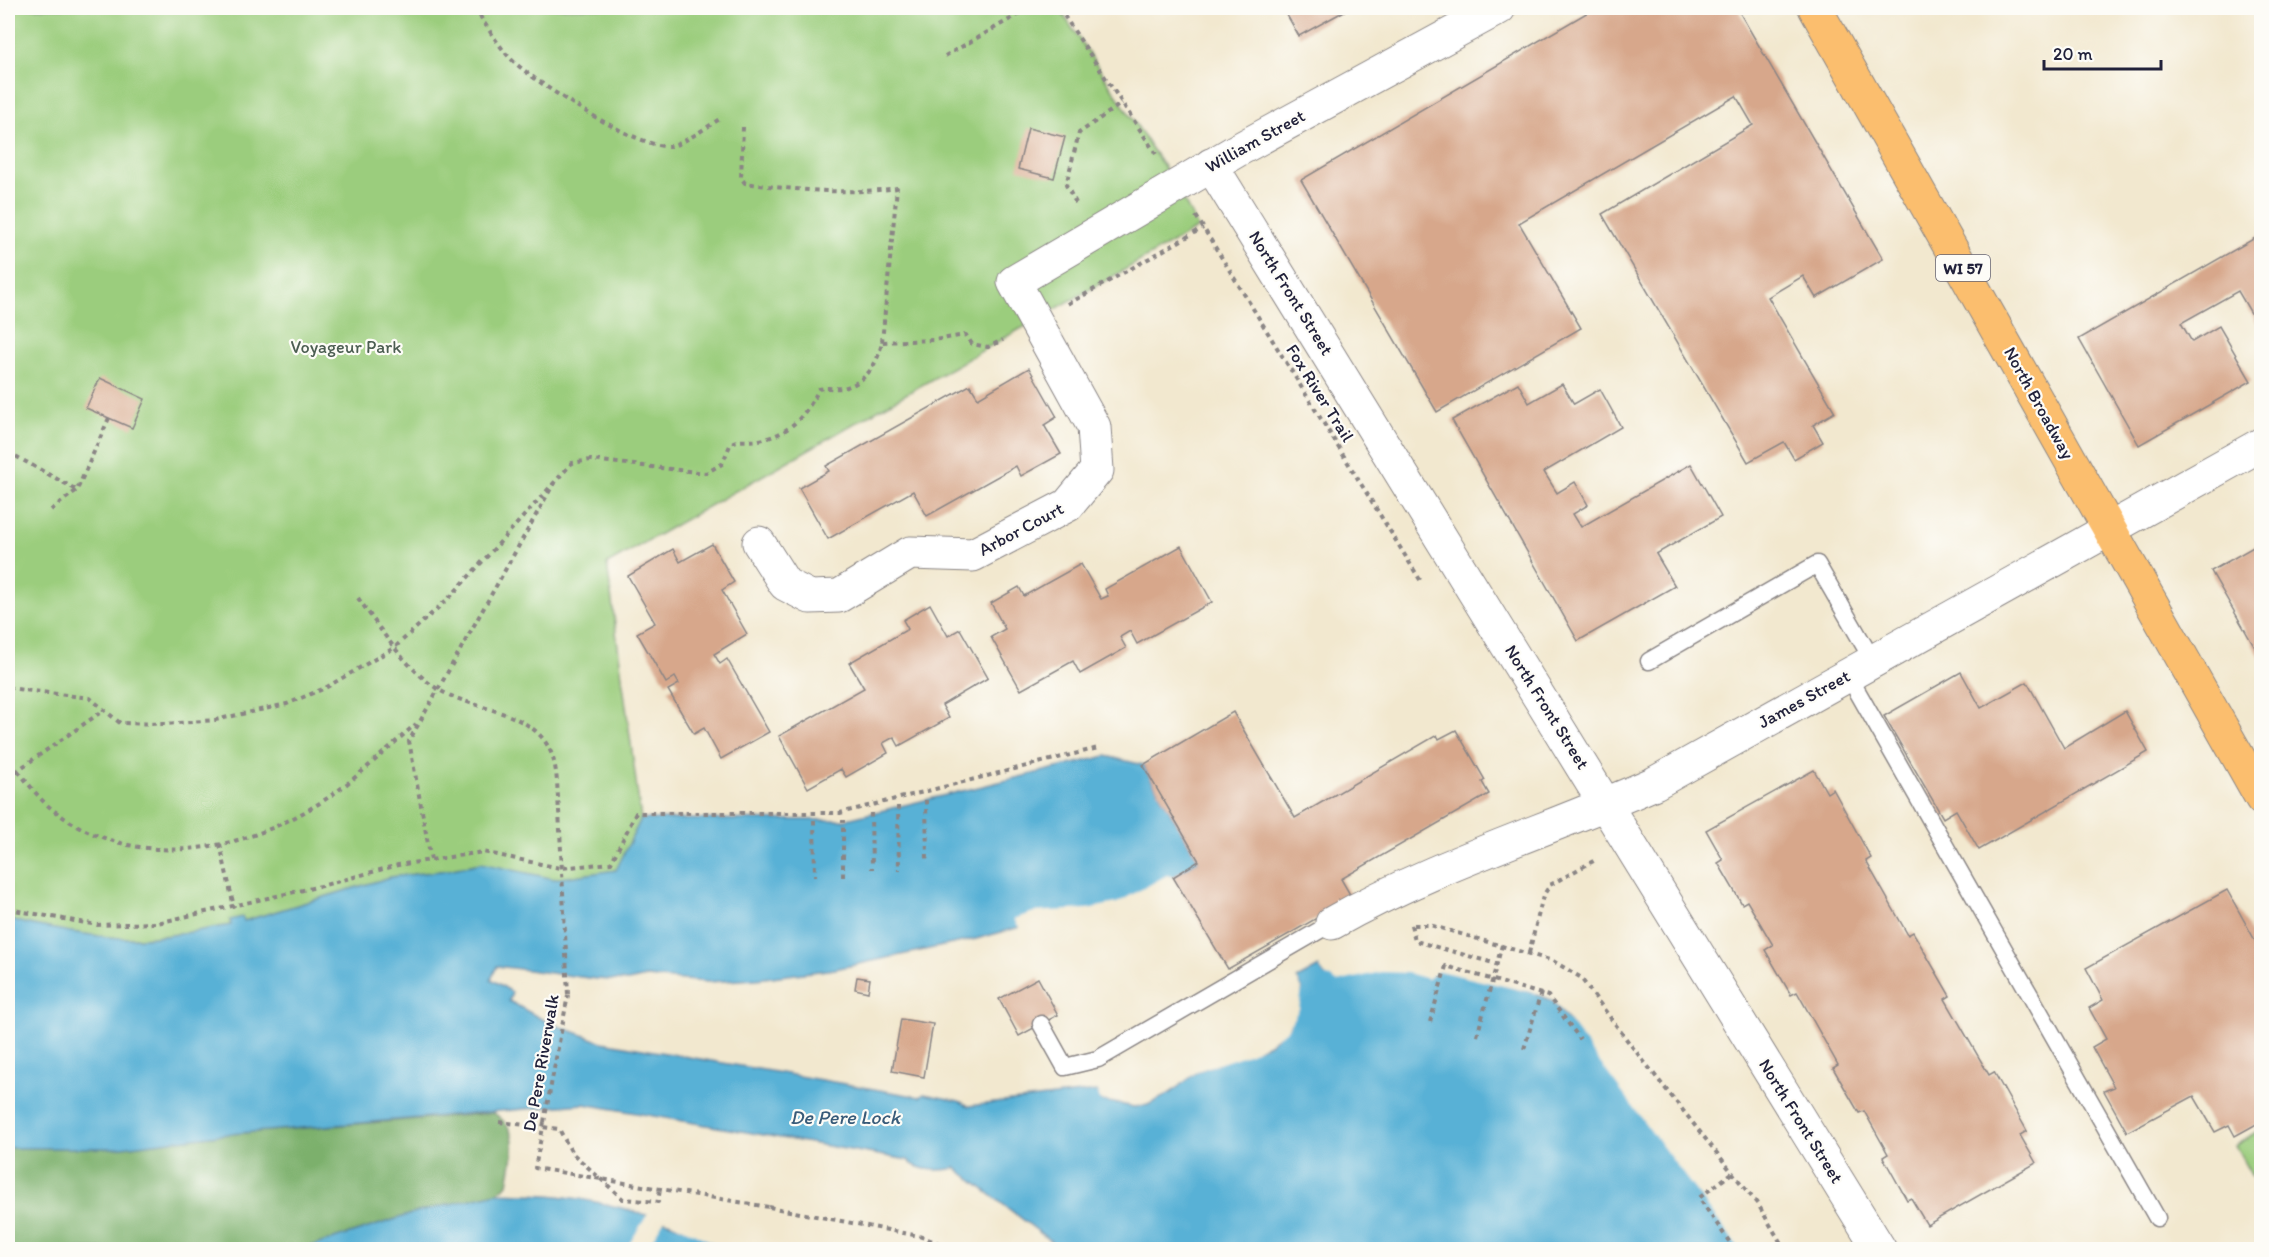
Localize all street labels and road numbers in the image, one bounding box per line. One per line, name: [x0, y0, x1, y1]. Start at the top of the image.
street label: William Street: [1201, 104, 1309, 178]
street label: North Front Street: [1244, 227, 1338, 359]
road number: WI 57: [1936, 255, 1990, 281]
street label: Fox River Trail: [1281, 340, 1359, 446]
street label: North Broadway: [1999, 343, 2079, 464]
street label: Arbor Court: [975, 497, 1067, 561]
street label: North Front Street: [1500, 641, 1594, 773]
street label: James Street: [1754, 665, 1854, 733]
street label: De Pere Riverwalk: [518, 992, 564, 1133]
street label: North Front Street: [1754, 1055, 1848, 1187]

